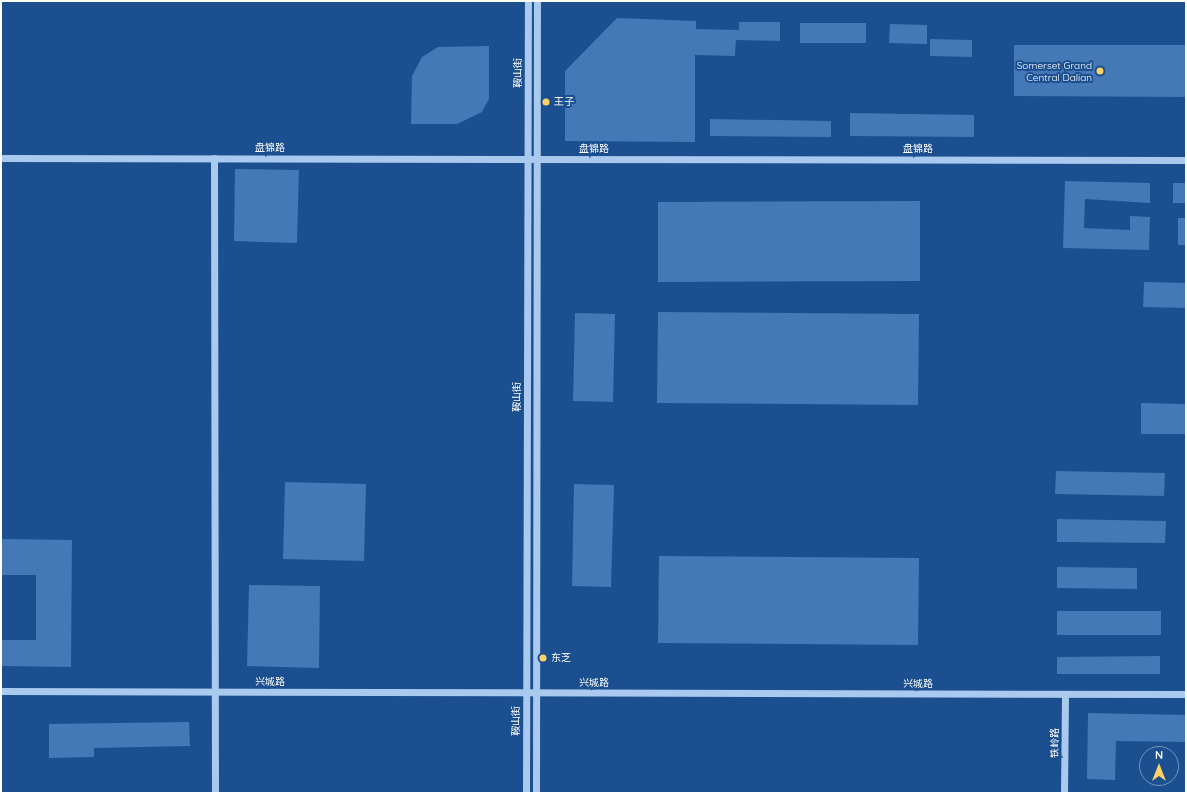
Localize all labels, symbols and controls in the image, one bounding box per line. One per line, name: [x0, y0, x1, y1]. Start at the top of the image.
street label: 鞍山街: [512, 58, 524, 88]
place label: Somerset Grand Central Dalian: [1017, 59, 1092, 82]
marker: Somerset Grand Central Dalian: [1095, 66, 1105, 76]
place label: 王子: [554, 96, 574, 108]
marker: 王子: [541, 97, 551, 107]
street label: 盘锦路: [255, 142, 285, 154]
street label: 盘锦路: [579, 143, 609, 155]
street label: 盘锦路: [903, 143, 933, 155]
street label: 鞍山街: [511, 382, 523, 412]
place label: 东芝: [551, 652, 571, 664]
marker: 东芝: [538, 653, 548, 663]
street label: 兴城路: [255, 676, 285, 688]
street label: 兴城路: [579, 677, 609, 689]
street label: 兴城路: [903, 678, 933, 690]
street label: 鞍山街: [510, 706, 522, 736]
street label: 铁岭路: [1049, 728, 1061, 758]
north arrow: [1139, 746, 1179, 786]
text: N: [1155, 748, 1163, 762]

